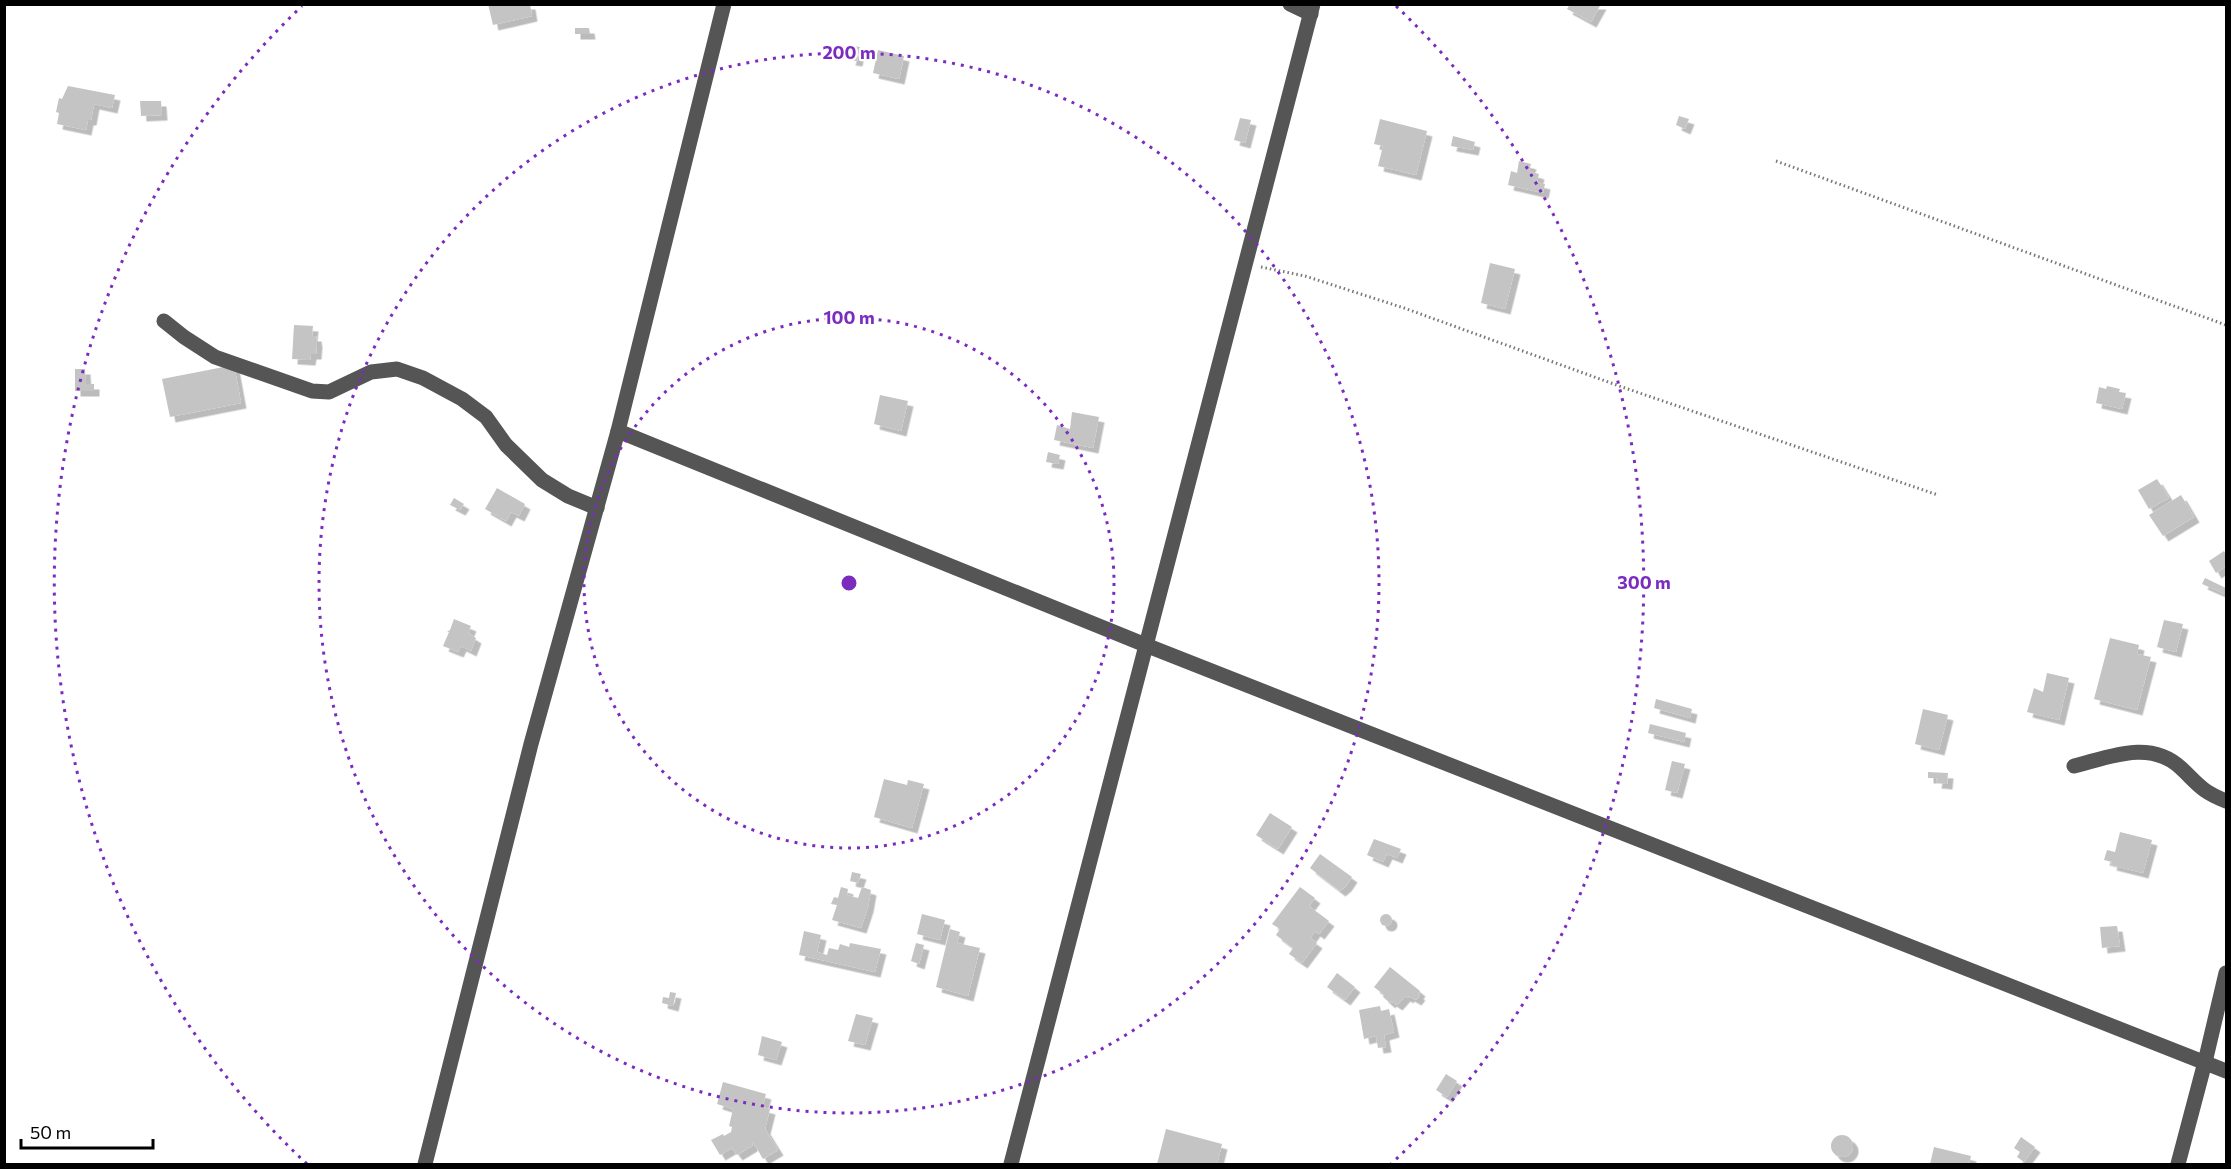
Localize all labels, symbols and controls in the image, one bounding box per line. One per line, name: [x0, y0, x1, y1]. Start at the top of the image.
text: 200 m: [822, 41, 876, 63]
text: 100 m: [823, 306, 875, 328]
text: 300 m: [1617, 571, 1671, 593]
centre of rings: [839, 573, 859, 593]
scale bar: [21, 1112, 153, 1150]
text: 50 m: [30, 1121, 71, 1143]

